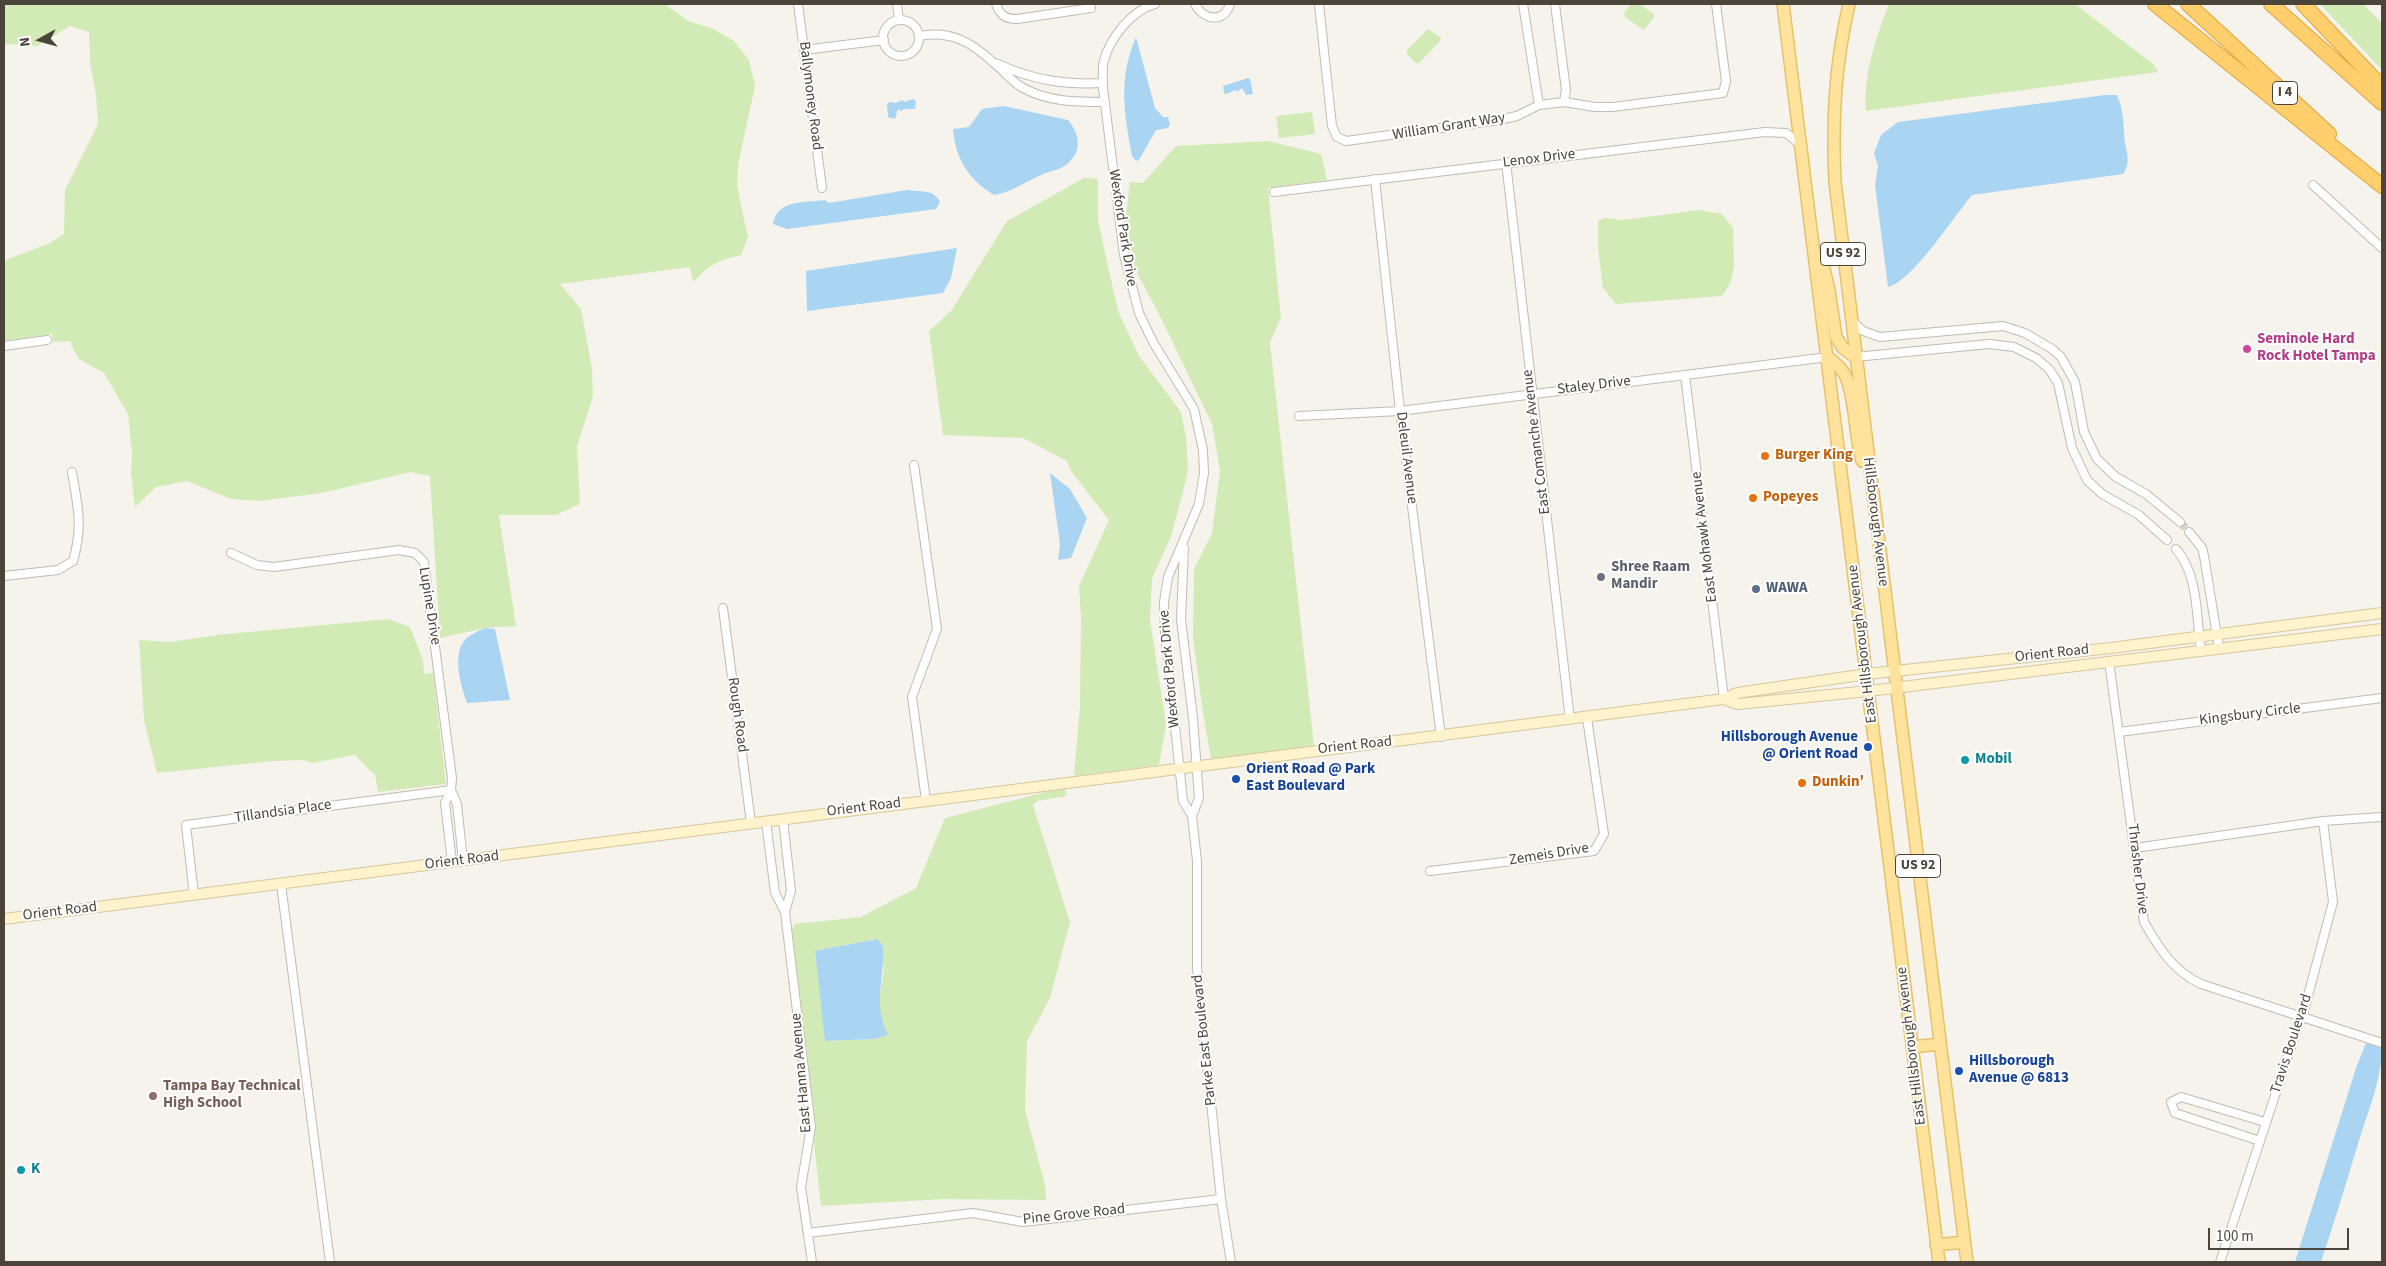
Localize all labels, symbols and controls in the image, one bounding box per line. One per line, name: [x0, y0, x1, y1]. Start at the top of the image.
north arrow: [15, 15, 65, 65]
text: N: [15, 36, 36, 48]
street label: Ballymoney Road: [794, 41, 826, 151]
road number: I 4: [2272, 82, 2298, 105]
street label: William Grant Way: [1391, 109, 1507, 145]
street label: Lenox Drive: [1502, 146, 1576, 172]
street label: Wexford Park Drive: [1104, 168, 1140, 288]
road number: US 92: [1820, 242, 1866, 266]
place label: Seminole Hard Rock Hotel Tampa: [2257, 331, 2376, 366]
marker: Seminole Hard Rock Hotel Tampa: [2241, 343, 2253, 355]
street label: East Comanche Avenue: [1519, 368, 1555, 516]
street label: Staley Drive: [1556, 373, 1632, 399]
street label: Deleuil Avenue: [1391, 411, 1421, 505]
place label: Burger King: [1775, 447, 1853, 465]
marker: Burger King: [1759, 450, 1771, 462]
street label: Hillsborough Avenue: [1858, 456, 1892, 588]
street label: East Mohawk Avenue: [1688, 471, 1722, 603]
place label: Popeyes: [1763, 489, 1818, 507]
marker: Popeyes: [1747, 492, 1759, 504]
place label: Shree Raam Mandir: [1611, 559, 1690, 594]
street label: East Hillsborough Avenue: [1844, 564, 1882, 724]
street label: Lupine Drive: [414, 566, 444, 646]
marker: Shree Raam Mandir: [1595, 571, 1607, 583]
place label: WAWA: [1766, 580, 1808, 598]
marker: WAWA: [1750, 583, 1762, 595]
street label: Wexford Park Drive: [1156, 609, 1184, 729]
street label: Orient Road: [2014, 641, 2090, 667]
street label: Rough Road: [723, 676, 751, 754]
street label: Kingsbury Circle: [2198, 700, 2302, 730]
place label: Hillsborough Avenue @ Orient Road: [1721, 729, 1858, 764]
street label: Orient Road: [1317, 733, 1393, 759]
marker: Hillsborough Avenue @ Orient Road: [1862, 741, 1874, 753]
place label: Mobil: [1975, 751, 2012, 769]
marker: Mobil: [1959, 754, 1971, 766]
place label: Orient Road @ Park East Boulevard: [1246, 761, 1375, 796]
marker: Orient Road @ Park East Boulevard: [1230, 773, 1242, 785]
place label: Dunkin': [1812, 774, 1864, 792]
marker: Dunkin': [1796, 777, 1808, 789]
street label: Orient Road: [826, 795, 902, 821]
street label: Tillandsia Place: [233, 796, 333, 828]
street label: Thrasher Drive: [2123, 823, 2151, 915]
street label: Zemeis Drive: [1508, 840, 1590, 870]
street label: Orient Road: [424, 848, 500, 874]
road number: US 92: [1896, 854, 1940, 878]
street label: Orient Road: [22, 899, 98, 925]
street label: East Hillsborough Avenue: [1893, 966, 1931, 1126]
street label: Parke East Boulevard: [1189, 974, 1221, 1106]
street label: Travis Boulevard: [2267, 992, 2317, 1096]
street label: East Hanna Avenue: [788, 1012, 816, 1134]
place label: Hillsborough Avenue @ 6813: [1969, 1053, 2069, 1088]
marker: Hillsborough Avenue @ 6813: [1953, 1065, 1965, 1077]
place label: Tampa Bay Technical High School: [163, 1078, 301, 1113]
marker: Tampa Bay Technical High School: [147, 1090, 159, 1102]
place label: K: [31, 1161, 40, 1179]
marker: K: [15, 1164, 27, 1176]
street label: Pine Grove Road: [1022, 1201, 1126, 1229]
scale bar: [2211, 1218, 2352, 1250]
text: 100 m: [2216, 1226, 2254, 1247]

